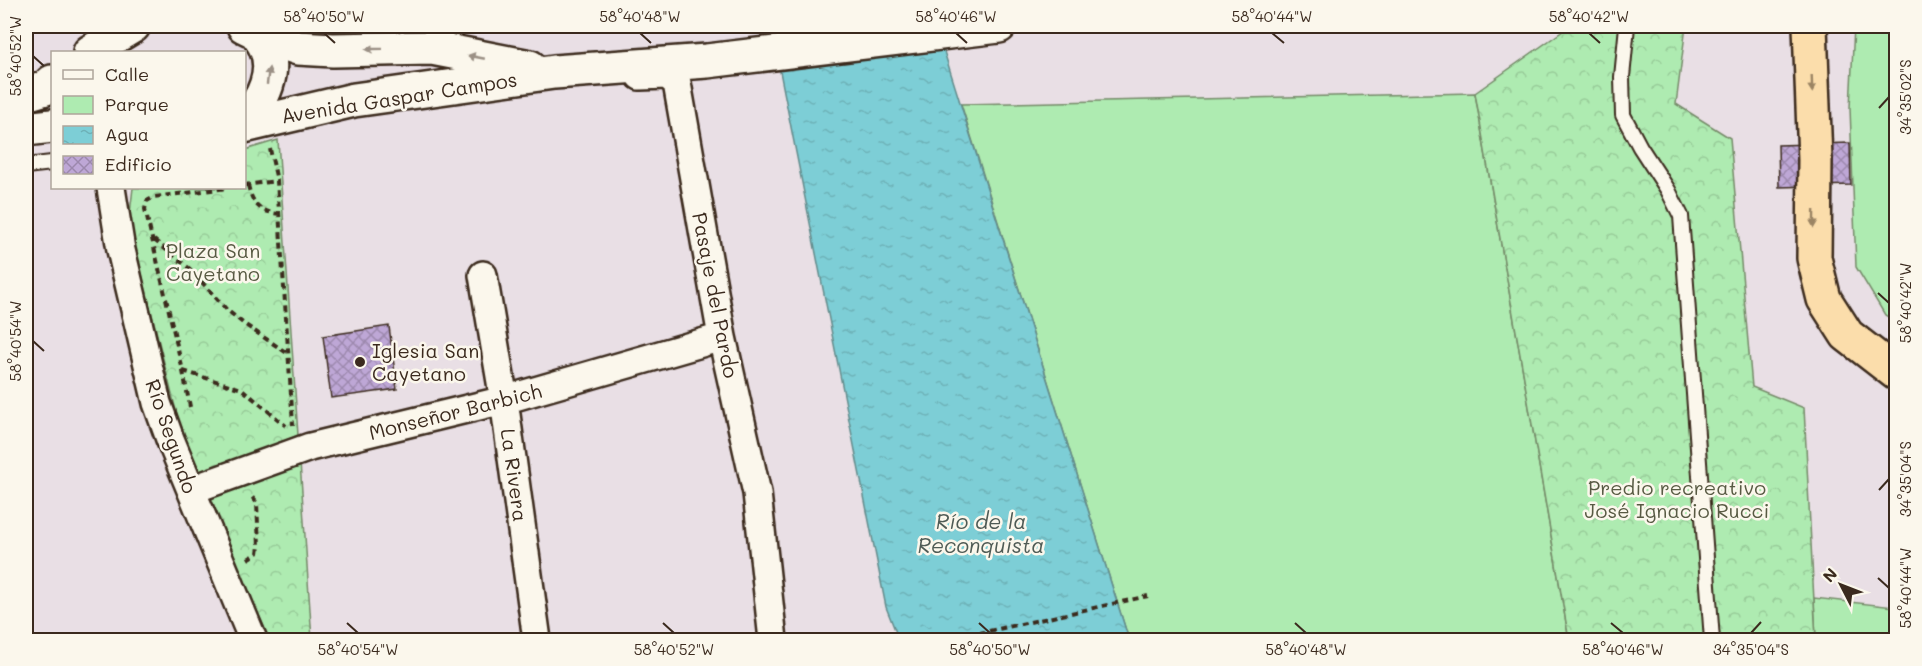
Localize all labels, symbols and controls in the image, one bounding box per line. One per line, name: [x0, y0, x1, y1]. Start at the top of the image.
text: 58°40'50"W: [283, 6, 365, 26]
text: 58°40'48"W: [599, 6, 681, 26]
text: 58°40'46"W: [915, 6, 997, 26]
text: 58°40'44"W: [1231, 6, 1313, 26]
text: 58°40'42"W: [1549, 6, 1629, 26]
text: 58°40'52"W: [5, 16, 25, 96]
one-way arrow: [364, 44, 383, 54]
legend: [51, 51, 246, 189]
one-way arrow: [466, 52, 485, 61]
text: 34°35'02"S: [1895, 59, 1915, 135]
text: Calle: [105, 62, 149, 86]
one-way arrow: [263, 66, 272, 85]
street label: Avenida Gaspar Campos: [279, 66, 519, 128]
one-way arrow: [1808, 74, 1817, 93]
text: Parque: [105, 92, 169, 116]
text: Agua: [105, 122, 149, 146]
text: Edificio: [105, 152, 172, 176]
one-way arrow: [1809, 209, 1819, 228]
street label: Pasaje del Pardo: [687, 210, 745, 380]
park label: Plaza San Cayetano: [166, 237, 260, 286]
text: 58°40'42"W: [1895, 263, 1915, 343]
text: 58°40'54"W: [5, 301, 25, 382]
place label: Iglesia San Cayetano: [372, 337, 479, 386]
marker: Iglesia San Cayetano: [353, 355, 367, 369]
street label: Río Segundo: [140, 375, 204, 497]
street label: Monseñor Barbich: [366, 377, 544, 445]
street label: La Rivera: [496, 427, 534, 523]
text: 34°35'04"S: [1895, 441, 1915, 517]
park label: Predio recreativo José Ignacio Rucci: [1585, 474, 1769, 523]
water label: Río de la Reconquista: [918, 507, 1044, 558]
text: 58°40'44"W: [1895, 547, 1915, 629]
north arrow: [1811, 555, 1871, 615]
text: N: [1818, 563, 1841, 586]
text: 58°40'54"W: [318, 639, 399, 659]
text: 58°40'52"W: [634, 639, 714, 659]
text: 58°40'50"W: [949, 639, 1031, 659]
text: 58°40'48"W: [1265, 639, 1347, 659]
text: 58°40'46"W: [1582, 639, 1664, 659]
text: 34°35'04"S: [1713, 639, 1789, 659]

